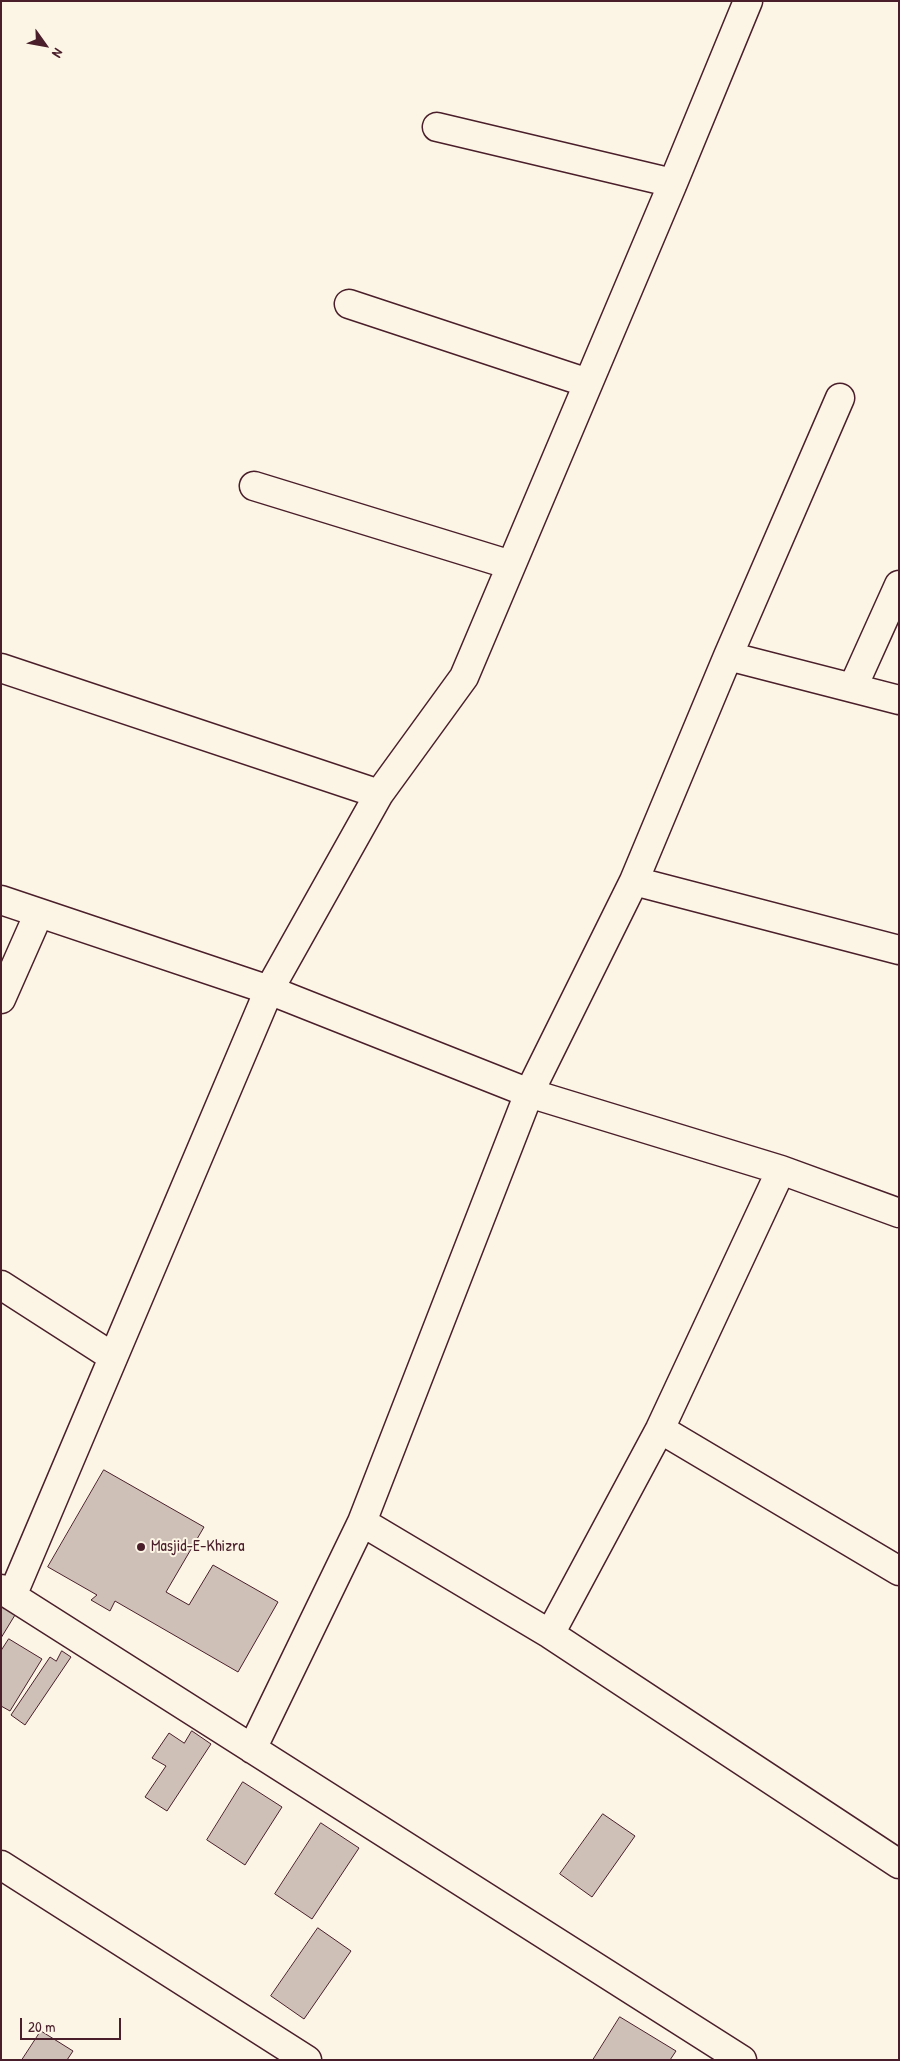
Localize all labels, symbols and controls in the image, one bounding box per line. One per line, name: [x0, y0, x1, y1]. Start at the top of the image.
north arrow: [20, 20, 70, 70]
text: N: [48, 45, 68, 61]
place label: Masjid-E-Khizra: [151, 1537, 244, 1557]
marker: Masjid-E-Khizra: [135, 1541, 147, 1553]
scale bar: [22, 2008, 124, 2040]
text: 20 m: [28, 2016, 55, 2037]

